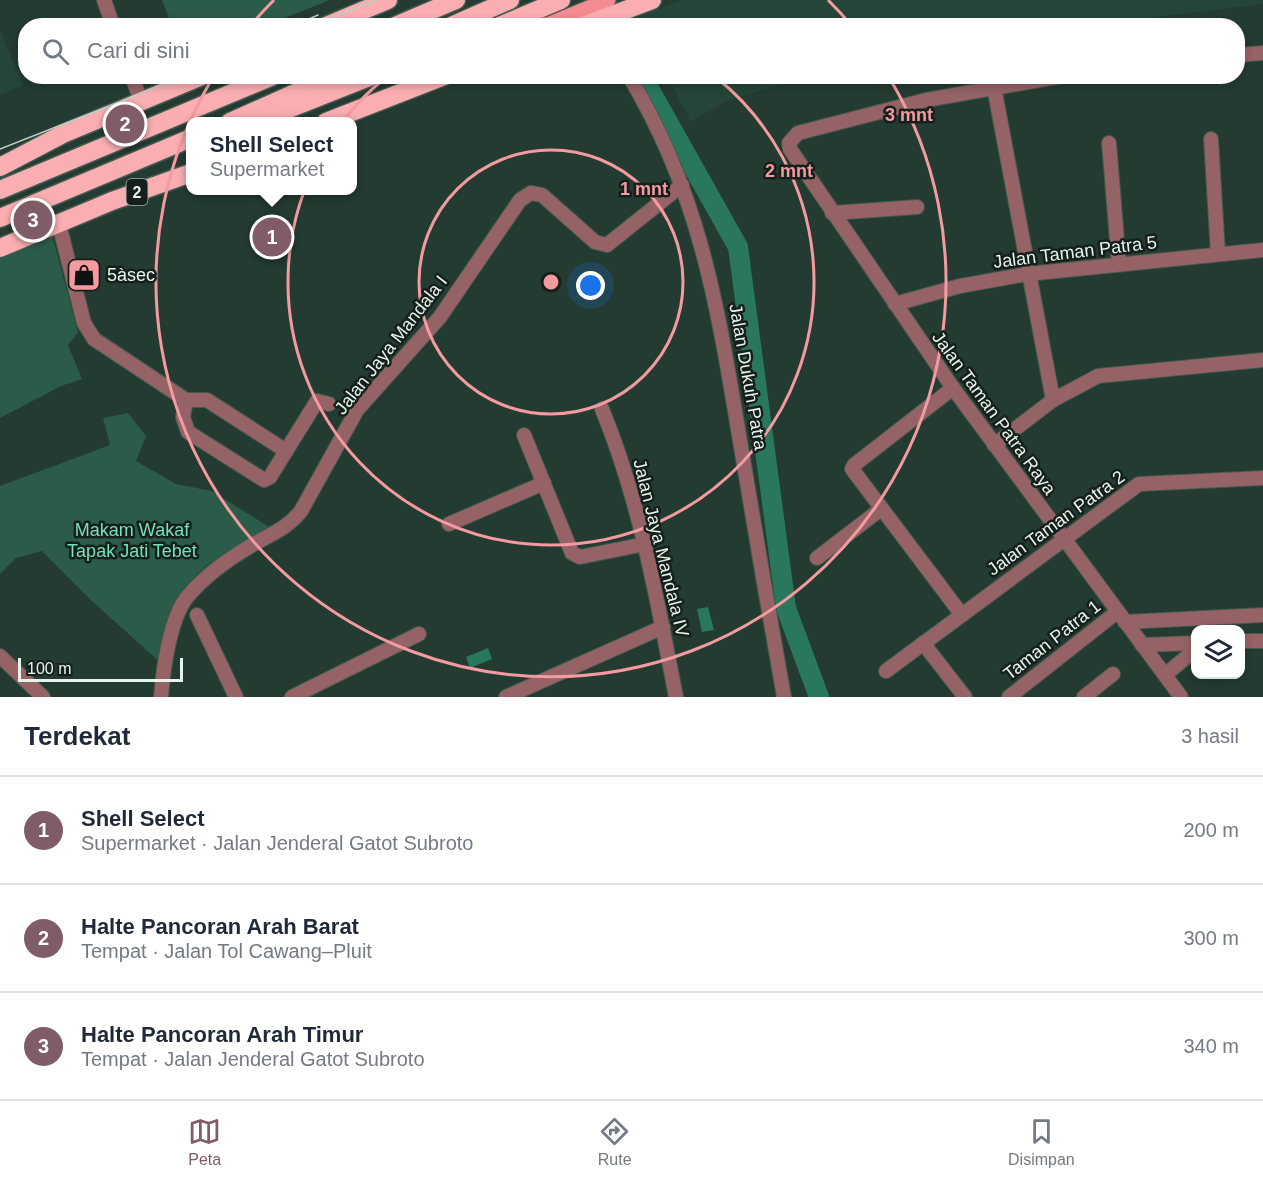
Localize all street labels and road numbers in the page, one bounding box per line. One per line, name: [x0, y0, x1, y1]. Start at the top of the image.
road number: 2: [126, 179, 148, 205]
street label: Jalan Taman Patra 5: [992, 232, 1158, 272]
street label: Jalan Jaya Mandala I: [331, 272, 451, 418]
street label: Jalan Dukuh Patra: [725, 302, 771, 453]
street label: Jalan Taman Patra Raya: [928, 328, 1061, 499]
street label: Jalan Jaya Mandala IV: [629, 457, 693, 639]
street label: Jalan Taman Patra 2: [983, 466, 1129, 580]
street label: Taman Patra 1: [1000, 596, 1104, 684]

